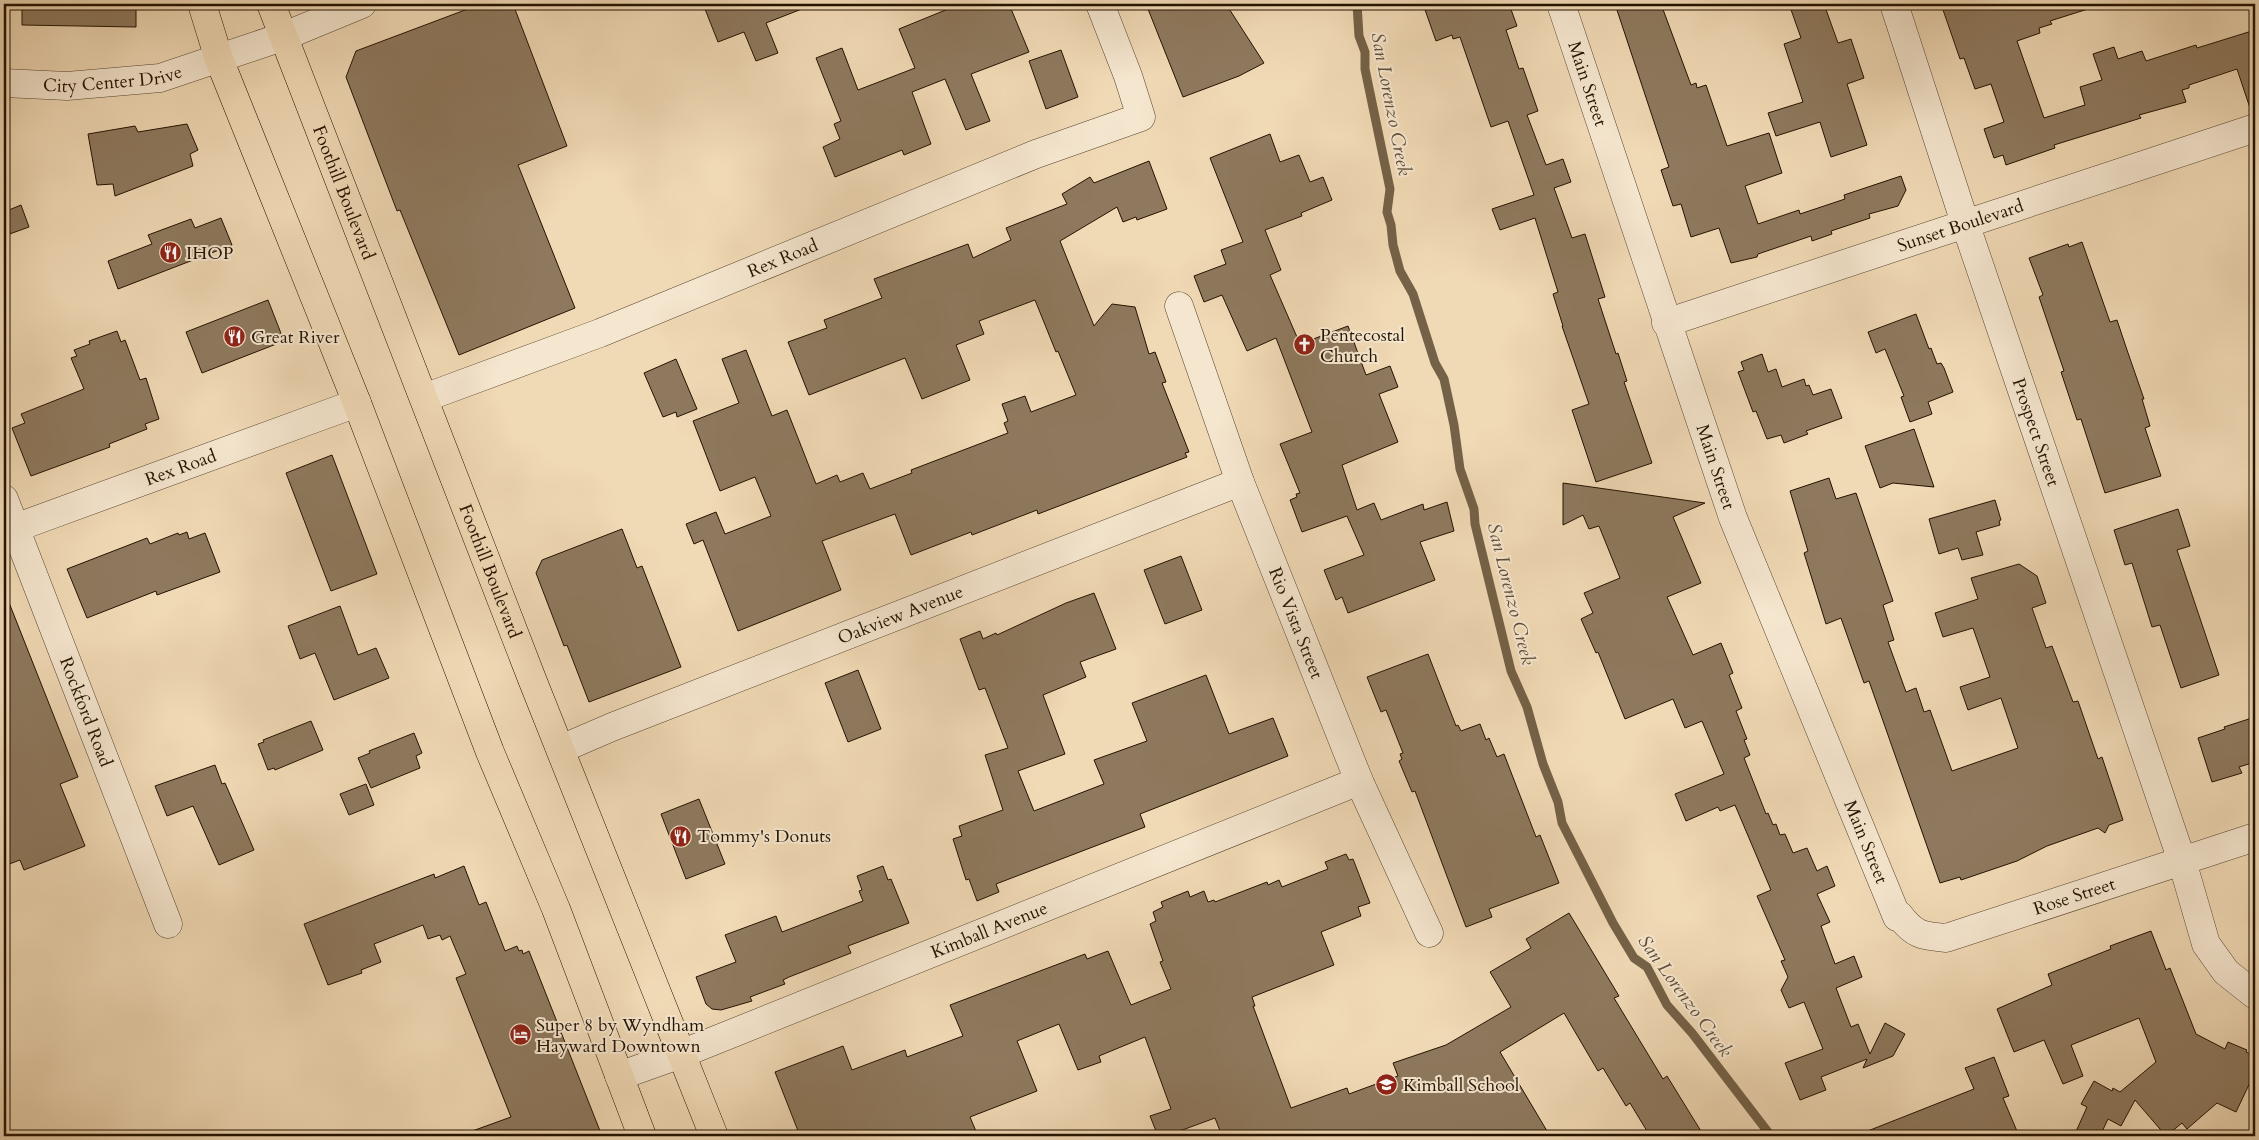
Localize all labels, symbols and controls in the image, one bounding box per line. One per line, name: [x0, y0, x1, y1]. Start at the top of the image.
water label: San Lorenzo Creek: [1364, 30, 1418, 179]
street label: Main Street: [1562, 38, 1614, 130]
street label: City Center Drive: [42, 59, 185, 99]
street label: Foothill Boulevard: [307, 122, 381, 264]
street label: Sunset Boulevard: [1894, 193, 2027, 258]
street label: Rex Road: [744, 232, 822, 284]
restaurant icon: IHOP: [158, 241, 182, 265]
place label: IHOP: [186, 241, 234, 266]
place label: Pentecostal Church: [1320, 323, 1405, 369]
restaurant icon: Great River: [223, 325, 247, 349]
place label: Great River: [251, 325, 340, 350]
church icon: Pentecostal Church: [1292, 333, 1316, 357]
street label: Prospect Street: [2006, 375, 2066, 490]
street label: Main Street: [1690, 421, 1742, 513]
street label: Rex Road: [142, 443, 220, 492]
street label: Foothill Boulevard: [453, 500, 528, 642]
water label: San Lorenzo Creek: [1481, 520, 1541, 668]
street label: Rio Vista Street: [1263, 563, 1330, 683]
street label: Oakview Avenue: [834, 579, 967, 650]
street label: Rockford Road: [54, 653, 119, 771]
street label: Main Street: [1838, 796, 1895, 888]
restaurant icon: Tommy's Donuts: [669, 824, 693, 848]
place label: Tommy's Donuts: [697, 824, 831, 849]
street label: Rose Street: [2030, 871, 2119, 921]
street label: Kimball Avenue: [927, 895, 1051, 965]
water label: San Lorenzo Creek: [1632, 929, 1739, 1063]
place label: Super 8 by Wyndham Hayward Downtown: [536, 1013, 705, 1059]
hotel icon: Super 8 by Wyndham Hayward Downtown: [508, 1023, 532, 1047]
school or university icon: Kimball School: [1375, 1073, 1399, 1097]
place label: Kimball School: [1403, 1073, 1520, 1098]

